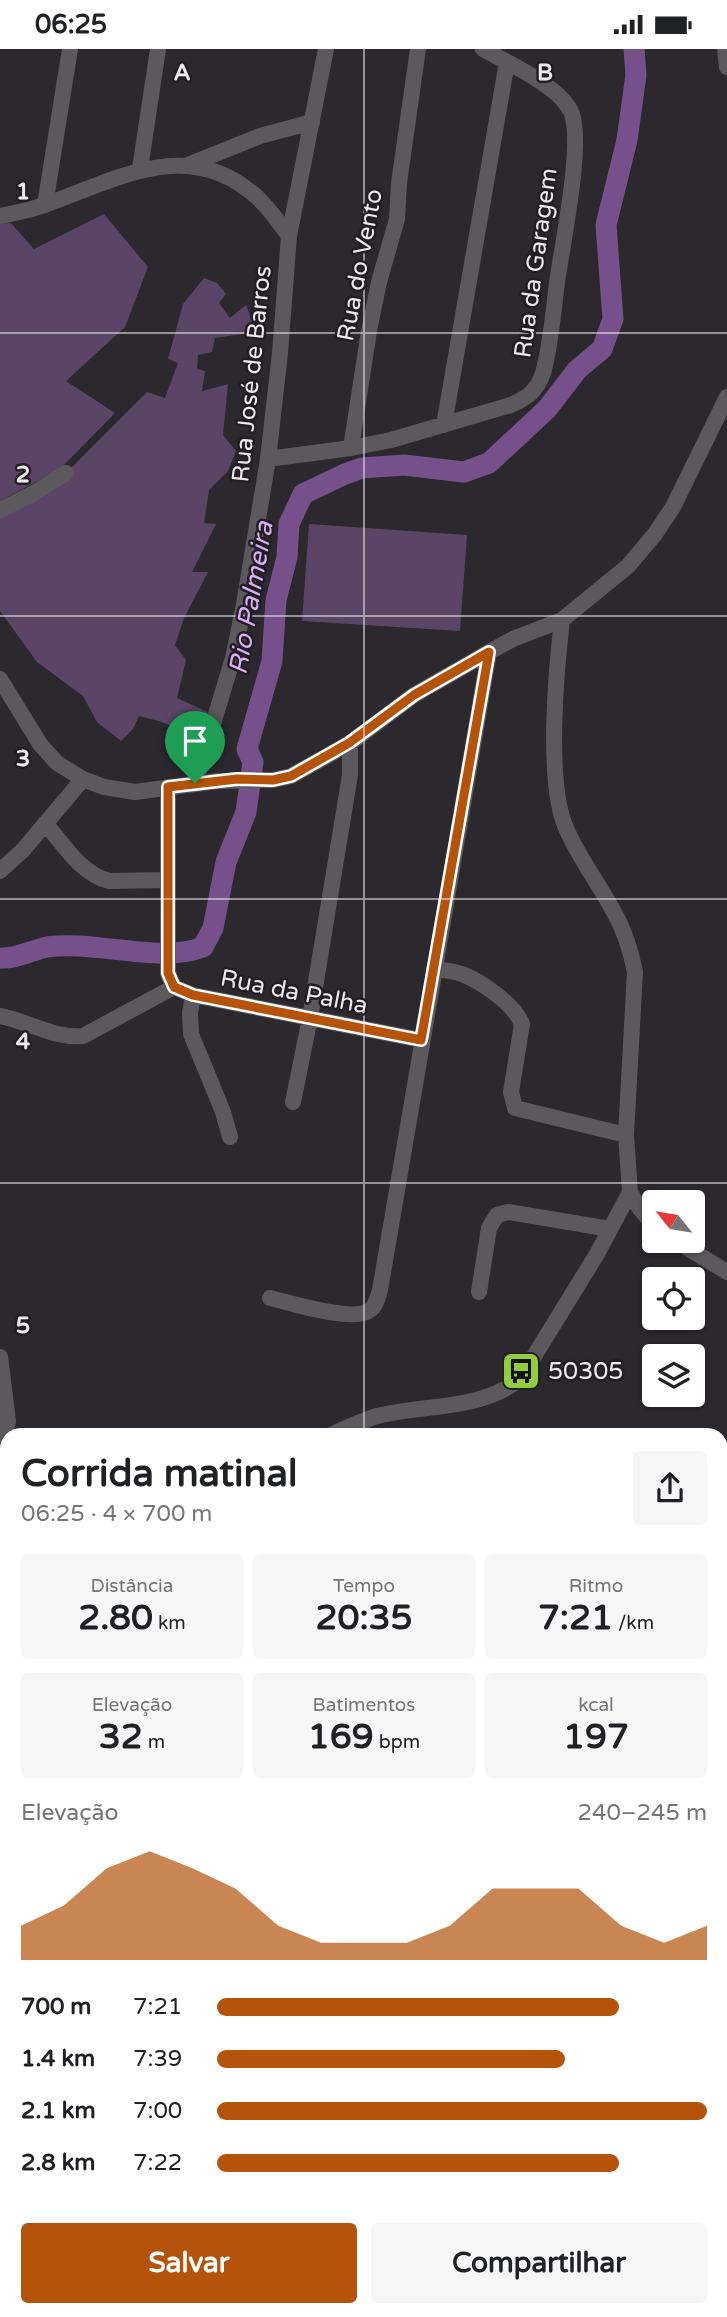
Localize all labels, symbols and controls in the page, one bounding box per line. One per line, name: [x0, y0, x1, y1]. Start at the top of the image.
text: 06:25: [35, 9, 107, 40]
text: A: [173, 59, 191, 87]
text: B: [537, 59, 553, 87]
street label: Rua da Garagem: [508, 166, 564, 360]
text: 1: [16, 178, 30, 206]
street label: Rua do Vento: [331, 187, 389, 343]
street label: Rua José de Barros: [226, 264, 278, 484]
text: 2: [16, 461, 30, 489]
water label: Rio Palmeira: [222, 518, 280, 677]
pin: [165, 711, 225, 783]
icon: arrive: [176, 722, 214, 760]
text: 3: [16, 745, 30, 773]
street label: Rua da Palha: [218, 964, 370, 1020]
text: 4: [16, 1028, 31, 1056]
north arrow: [642, 1190, 705, 1253]
map controls: [642, 1190, 705, 1407]
button: locate: [642, 1267, 705, 1330]
text: 5: [16, 1312, 30, 1340]
button: layers: [642, 1344, 705, 1407]
bus stop icon: 50305: [500, 1350, 542, 1392]
place label: 50305: [548, 1357, 623, 1386]
text: Corrida matinal: [21, 1451, 297, 1497]
button: share: [633, 1451, 707, 1525]
text: 06:25 · 4 × 700 m: [21, 1500, 212, 1528]
text: Distância: [91, 1575, 173, 1597]
text: Tempo: [333, 1575, 395, 1597]
text: Ritmo: [569, 1575, 623, 1597]
text: 2.80: [78, 1597, 153, 1639]
text: 20:35: [315, 1597, 413, 1639]
text: 7:21: [538, 1597, 613, 1639]
text: km: [153, 1612, 186, 1634]
text: /km: [613, 1612, 654, 1634]
text: Elevação: [92, 1694, 172, 1716]
text: Batimentos: [313, 1694, 415, 1716]
text: kcal: [578, 1694, 614, 1716]
text: 32: [99, 1716, 143, 1758]
text: 169: [308, 1716, 374, 1758]
text: 197: [563, 1716, 629, 1758]
text: m: [143, 1731, 165, 1753]
text: bpm: [374, 1731, 420, 1753]
text: Elevação: [21, 1799, 118, 1827]
text: 240–245 m: [578, 1799, 707, 1827]
text: 700 m: [21, 1993, 91, 2021]
text: 7:21: [133, 1993, 182, 2021]
text: 1.4 km: [21, 2045, 95, 2073]
text: 7:39: [133, 2045, 182, 2073]
text: 2.1 km: [21, 2097, 96, 2125]
text: 7:00: [133, 2097, 182, 2125]
text: 2.8 km: [21, 2149, 95, 2177]
text: 7:22: [133, 2149, 182, 2177]
button: Salvar: [21, 2223, 357, 2303]
button: Compartilhar: [371, 2223, 707, 2303]

